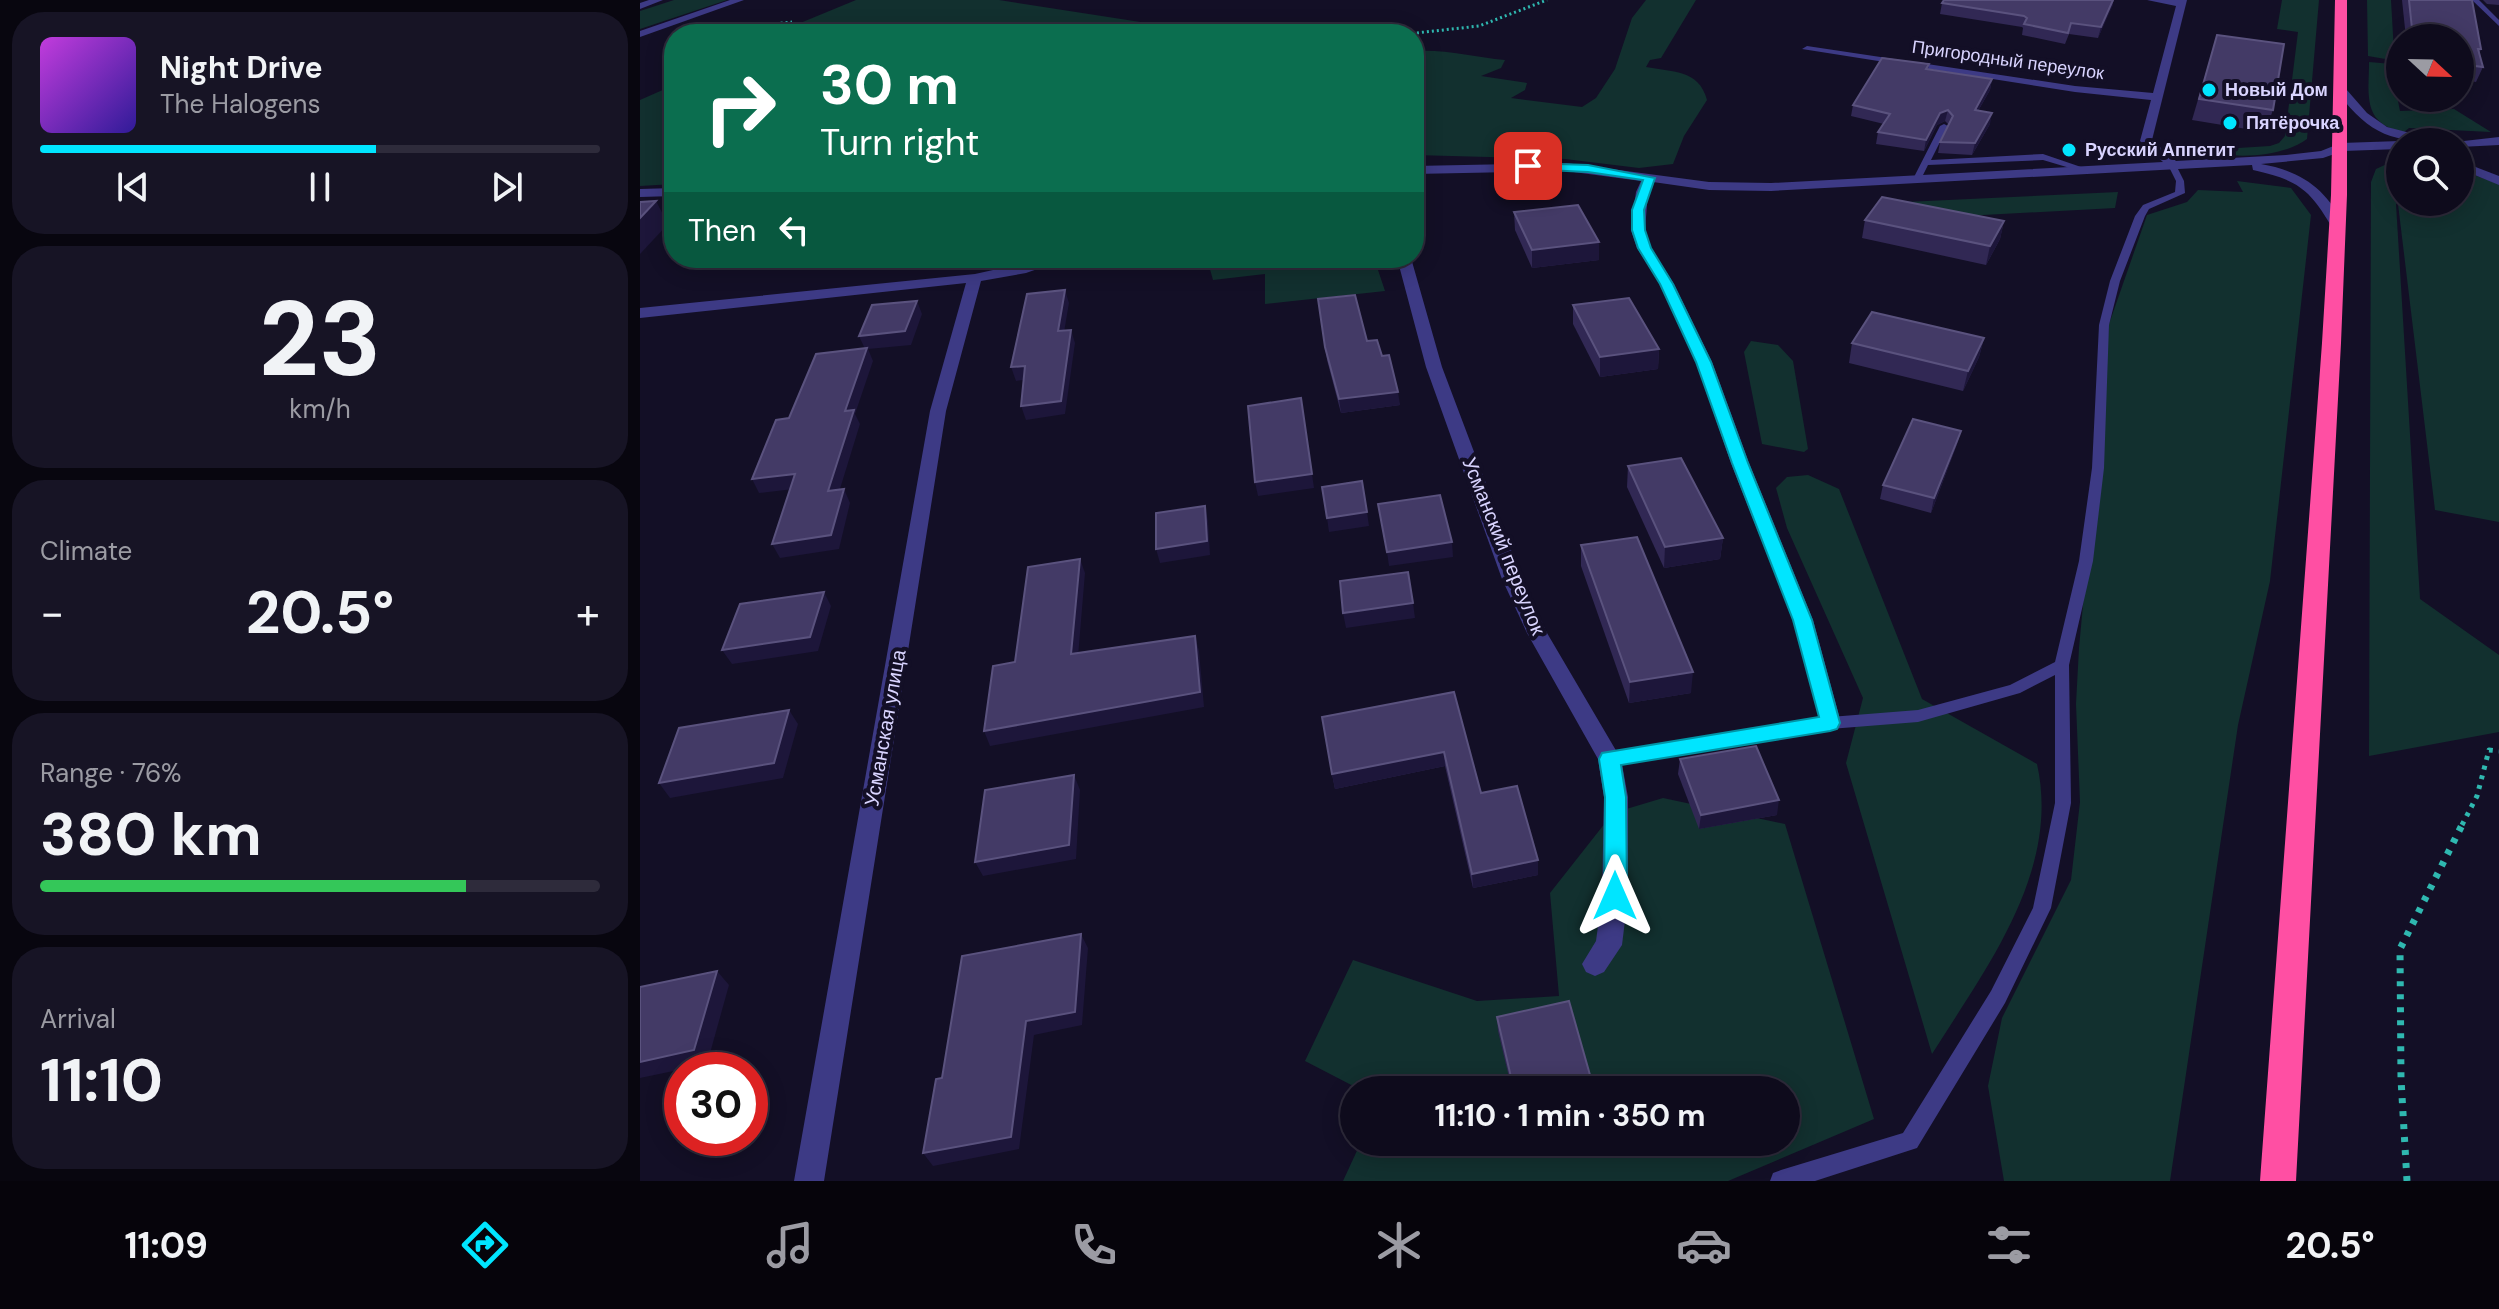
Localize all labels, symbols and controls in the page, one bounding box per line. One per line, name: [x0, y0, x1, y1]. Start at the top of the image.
north arrow: [2386, 24, 2474, 112]
map controls: [2386, 24, 2474, 216]
street label: Пригородный переулок: [1910, 35, 2106, 85]
text: Night Drive: [160, 48, 323, 87]
text: 30 m: [820, 48, 959, 121]
icon: right: [688, 56, 792, 160]
place label: Новый Дом: [2225, 78, 2328, 102]
marker: Новый Дом: [2200, 81, 2218, 99]
text: The Halogens: [160, 87, 320, 121]
place label: Пятёрочка: [2246, 111, 2340, 135]
marker: Пятёрочка: [2221, 114, 2239, 132]
text: Turn right: [820, 119, 979, 166]
button: search: [2386, 128, 2474, 216]
pin: [1494, 132, 1562, 200]
place label: Русский Аппетит: [2085, 138, 2235, 162]
marker: Русский Аппетит: [2060, 141, 2078, 159]
icon: arrive: [1506, 144, 1550, 188]
icon: previous: [111, 165, 155, 209]
icon: pause: [298, 165, 342, 209]
icon: next: [485, 165, 529, 209]
icon: left: [772, 208, 816, 252]
text: Then: [688, 211, 756, 250]
text: 23: [259, 272, 381, 407]
text: km/h: [289, 392, 351, 426]
street label: Усманский переулок: [1457, 454, 1552, 639]
text: Climate: [40, 534, 132, 568]
text: 20.5°: [246, 573, 394, 652]
text: −: [40, 584, 64, 642]
text: +: [576, 584, 600, 642]
street label: Усманская улица: [858, 647, 912, 808]
text: Range · 76%: [40, 756, 181, 790]
text: 380 km: [40, 795, 262, 874]
position arrow: [1573, 854, 1657, 938]
text: Arrival: [40, 1002, 116, 1036]
text: 11:10: [40, 1041, 163, 1120]
speed limit sign: 30: [664, 1052, 768, 1156]
text: 11:10 · 1 min · 350 m: [1435, 1096, 1705, 1135]
icon: directions: [457, 1217, 513, 1273]
icon: music: [762, 1217, 818, 1273]
icon: phone: [1066, 1217, 1122, 1273]
icon: climate: [1371, 1217, 1427, 1273]
icon: car: [1676, 1217, 1732, 1273]
icon: filters: [1981, 1217, 2037, 1273]
text: 11:09: [124, 1222, 208, 1269]
text: 20.5°: [2286, 1222, 2375, 1269]

